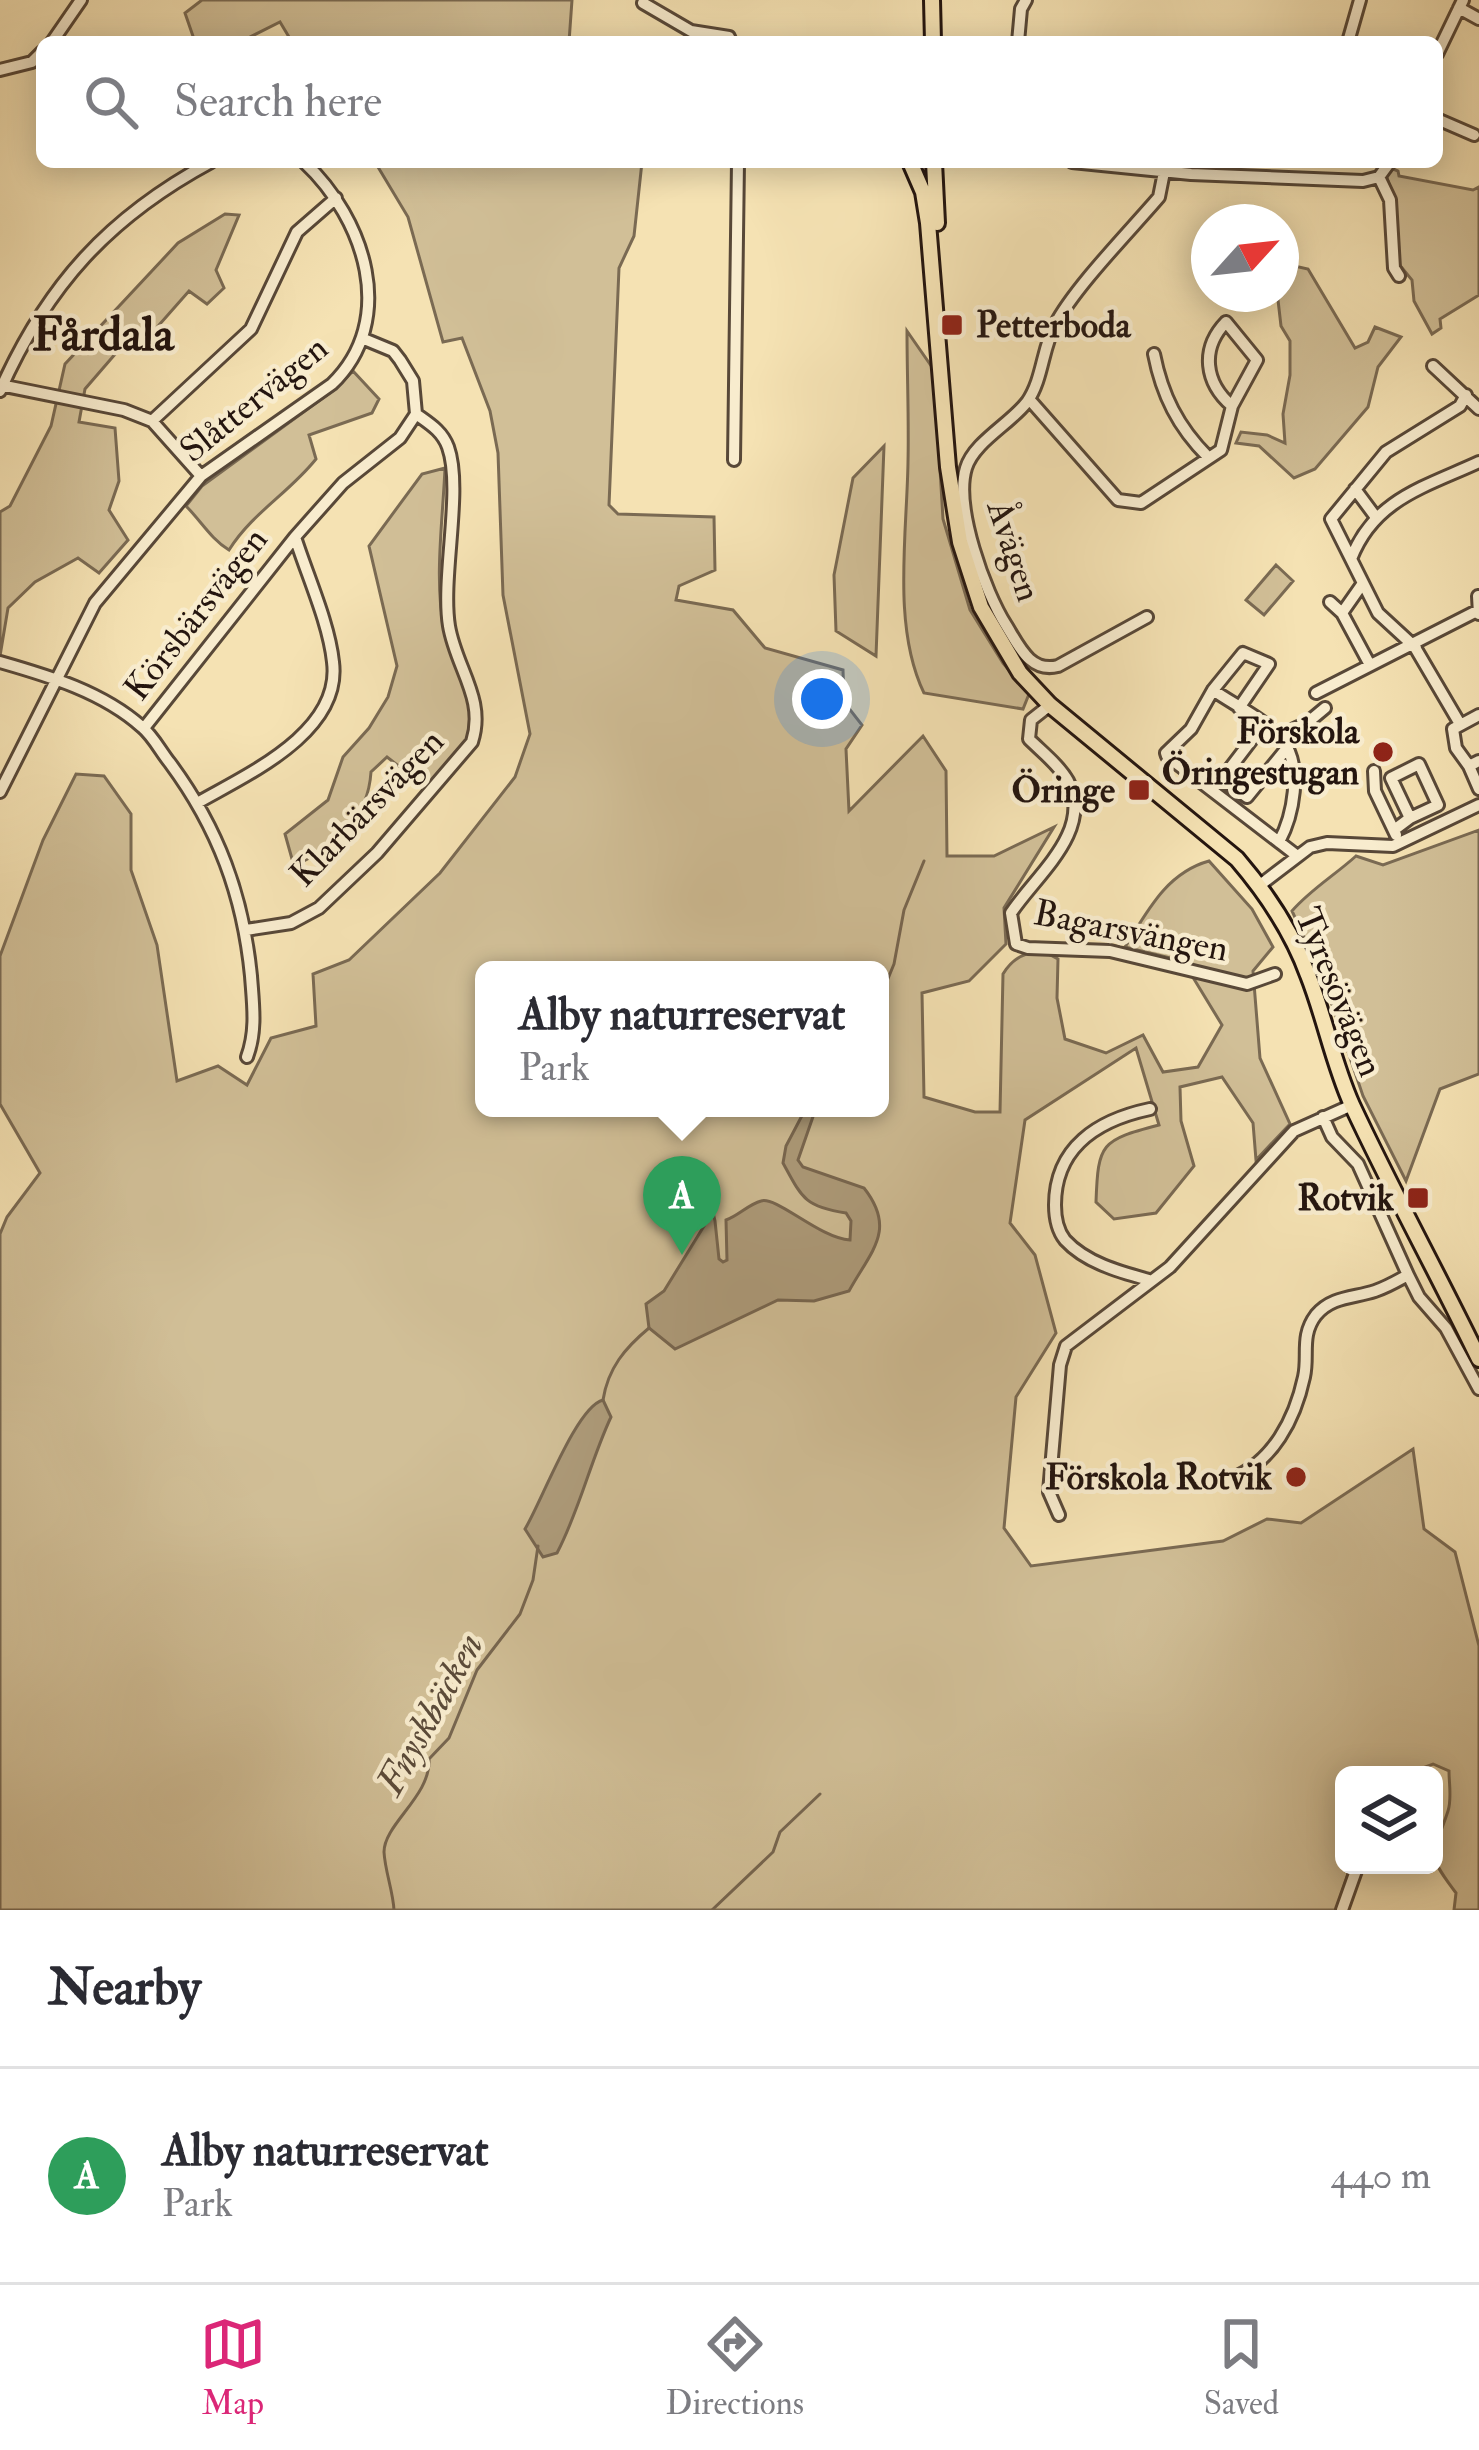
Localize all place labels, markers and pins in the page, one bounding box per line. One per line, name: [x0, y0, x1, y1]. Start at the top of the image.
place label: Petterboda: [976, 303, 1132, 348]
marker: Petterboda: [939, 312, 965, 338]
place label: Förskola Öringestugan: [1162, 709, 1360, 795]
marker: Förskola Öringestugan: [1370, 739, 1396, 765]
place label: Öringe: [1011, 768, 1115, 813]
marker: Öringe: [1126, 777, 1152, 803]
pin: A: [643, 1156, 721, 1255]
place label: Rotvik: [1297, 1176, 1395, 1221]
marker: Rotvik: [1405, 1185, 1431, 1211]
place label: Förskola Rotvik: [1045, 1455, 1273, 1500]
marker: Förskola Rotvik: [1283, 1464, 1309, 1490]

